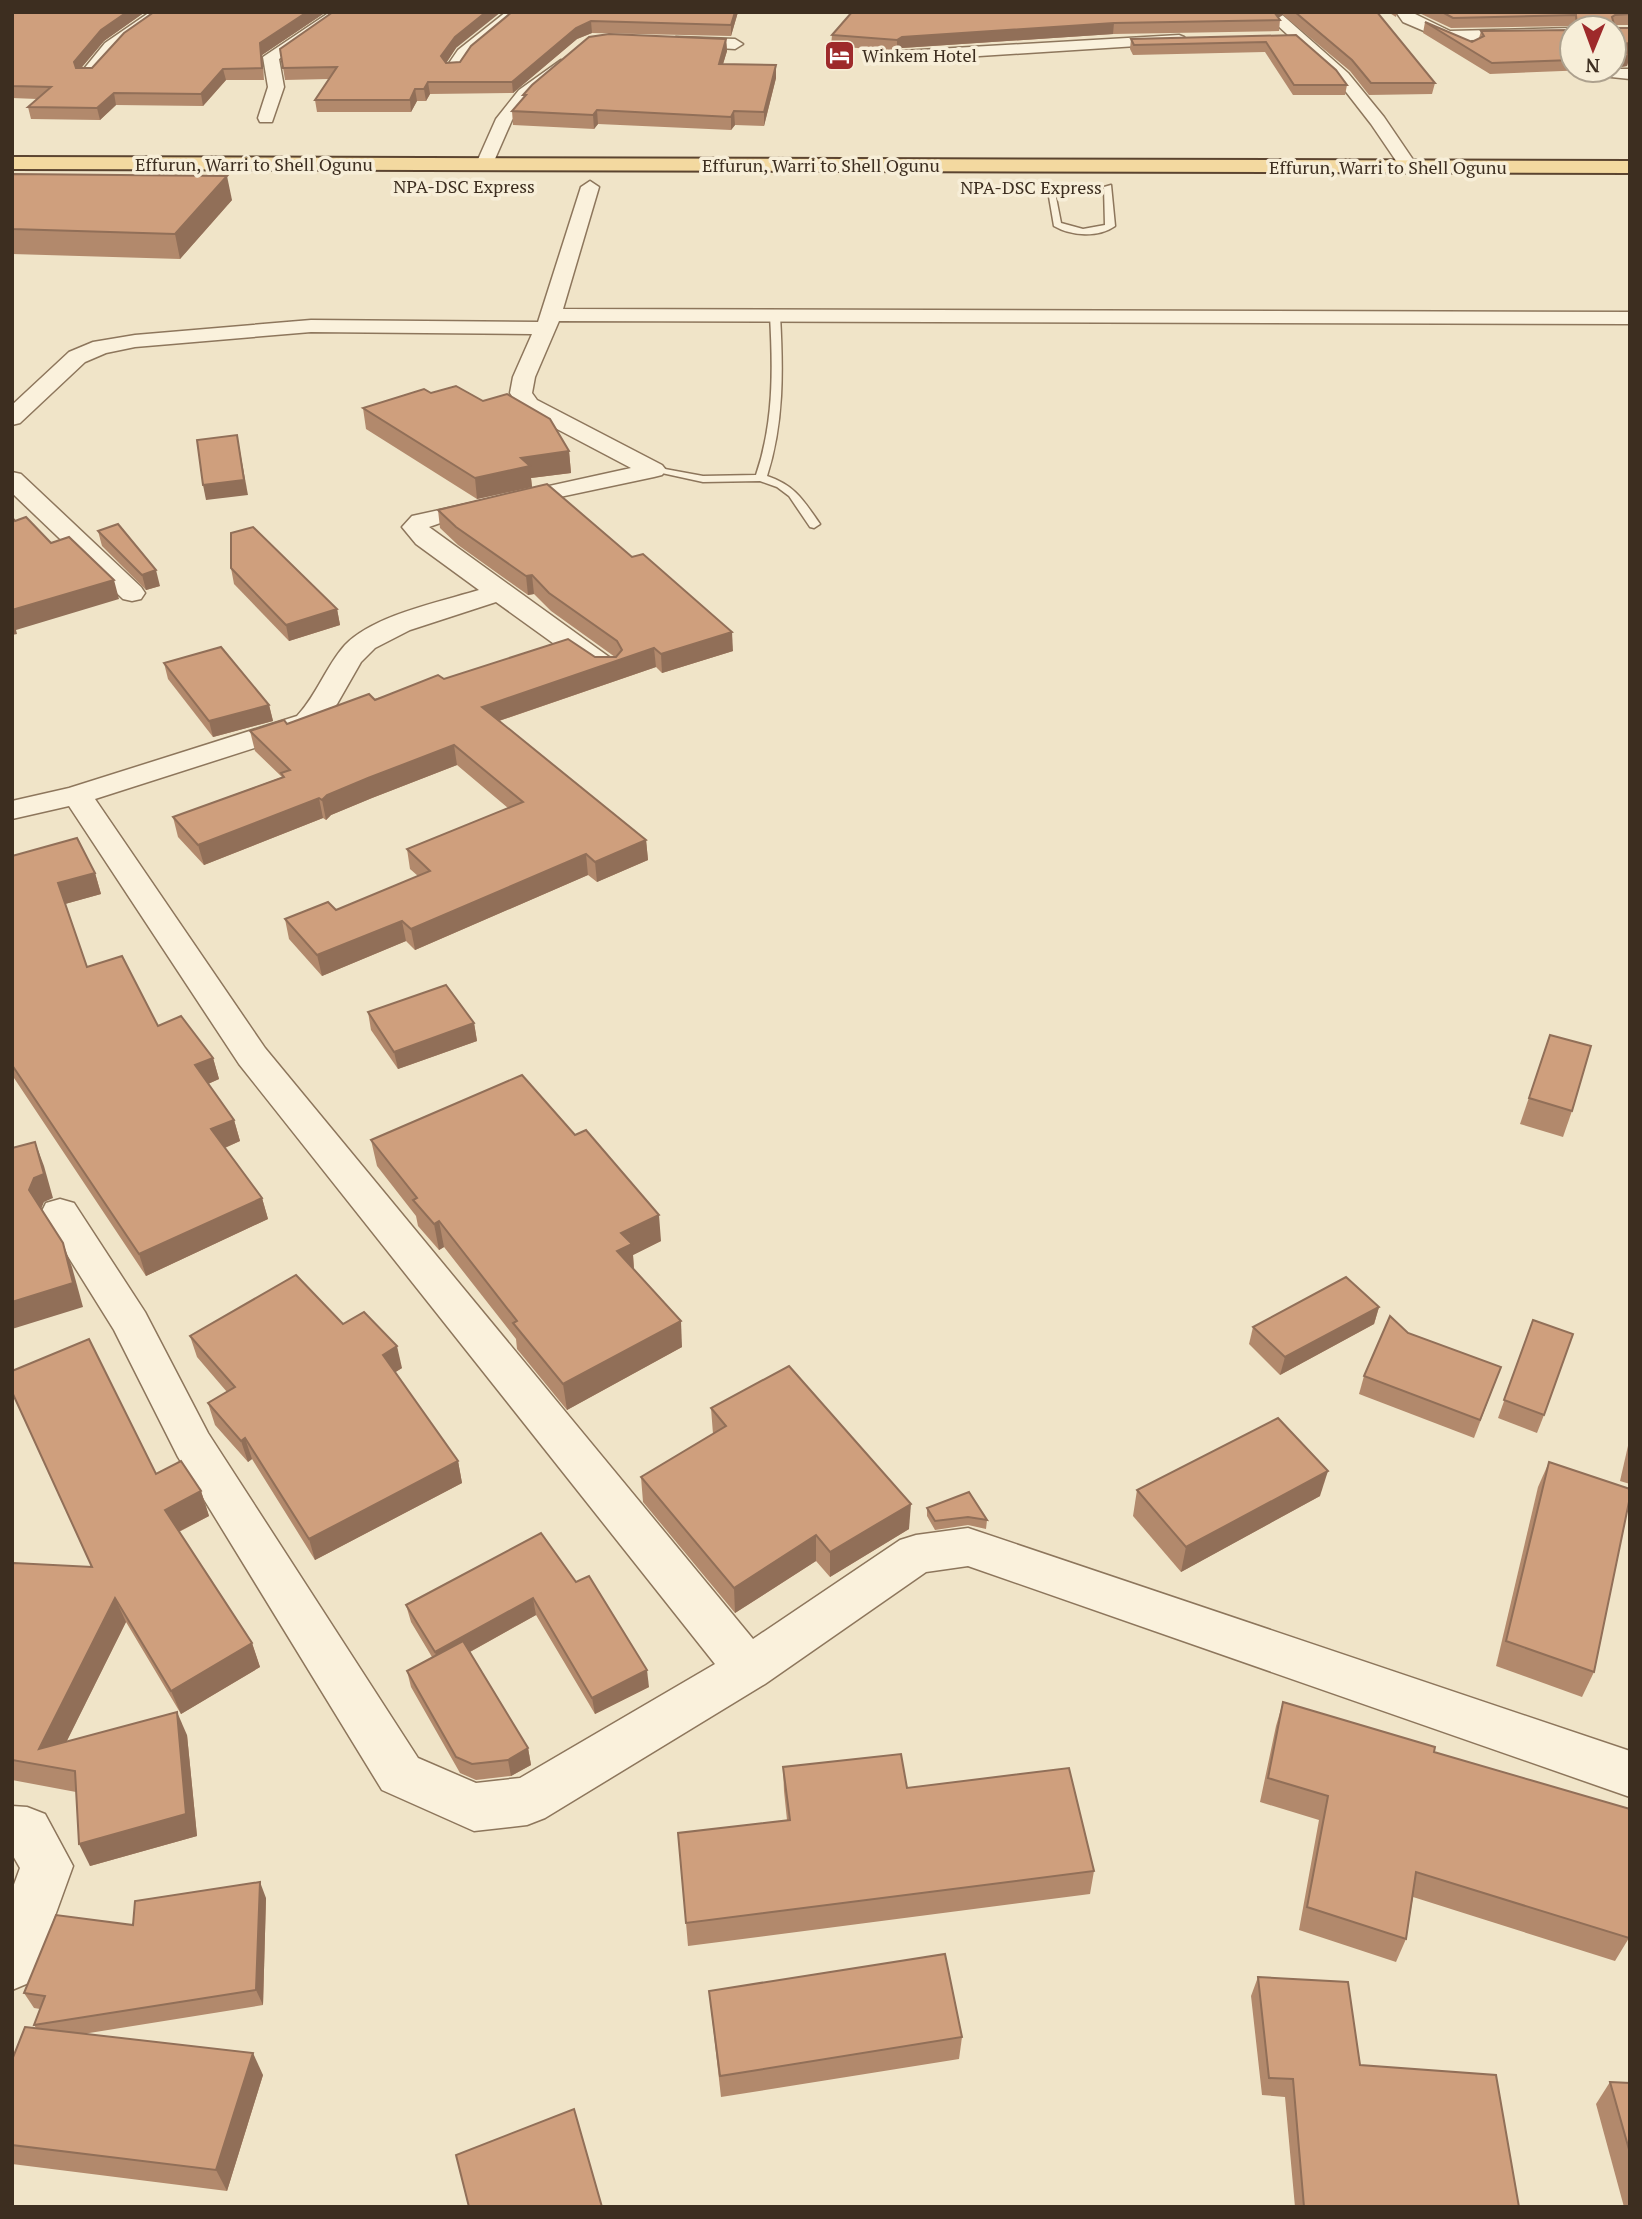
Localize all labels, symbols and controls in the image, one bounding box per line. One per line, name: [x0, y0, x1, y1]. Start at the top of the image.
north arrow: [1558, 14, 1628, 84]
hotel icon: Winkem Hotel: [822, 38, 856, 72]
place label: Winkem Hotel: [862, 43, 977, 67]
text: N: [1585, 54, 1600, 79]
street label: Effurun, Warri to Shell Ogunu: [135, 152, 373, 176]
street label: Effurun, Warri to Shell Ogunu: [702, 153, 940, 177]
street label: Effurun, Warri to Shell Ogunu: [1269, 155, 1507, 179]
street label: NPA-DSC Express: [393, 174, 535, 198]
street label: NPA-DSC Express: [960, 175, 1102, 199]

